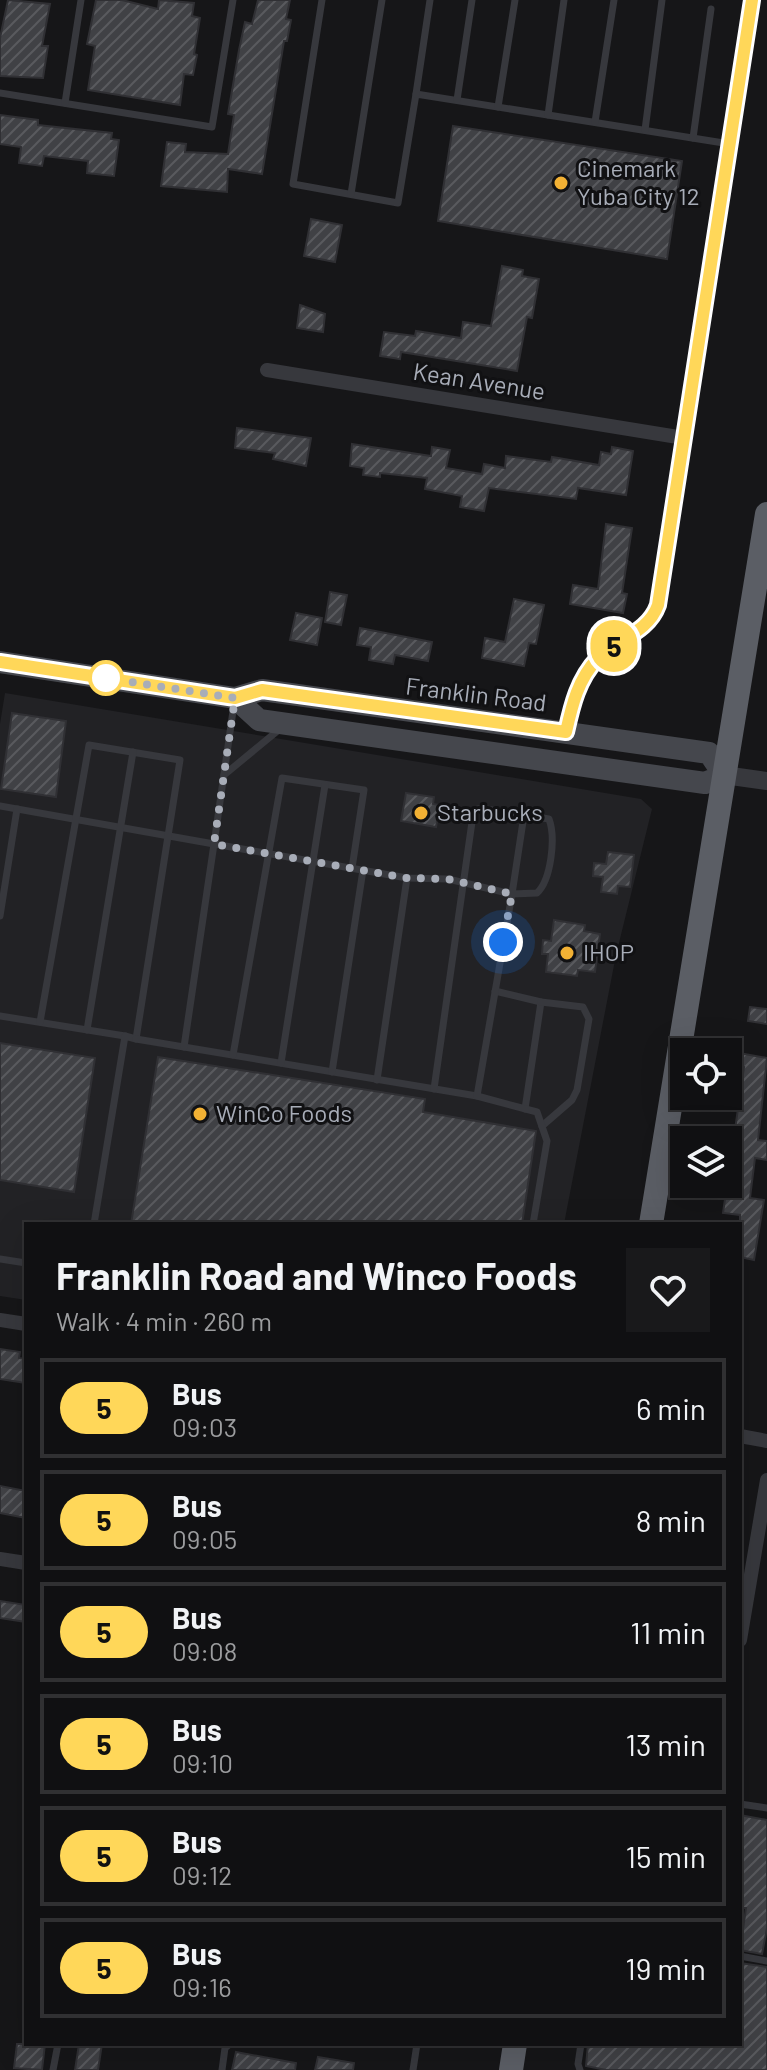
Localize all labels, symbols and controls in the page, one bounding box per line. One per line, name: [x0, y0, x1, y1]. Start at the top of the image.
place label: Cinemark Yuba City 12: [577, 153, 700, 210]
marker: Cinemark Yuba City 12: [552, 174, 570, 192]
street label: Kean Avenue: [411, 356, 547, 405]
line badge: 5: [588, 620, 640, 672]
text: 5: [606, 629, 622, 663]
unlabelled marker: [89, 661, 123, 695]
street label: Franklin Road: [404, 670, 548, 717]
place label: Starbucks: [437, 797, 543, 826]
marker: Starbucks: [412, 804, 430, 822]
your location: [483, 922, 523, 962]
place label: IHOP: [583, 937, 634, 966]
marker: IHOP: [558, 944, 576, 962]
map controls: [670, 1038, 742, 1198]
button: locate: [670, 1038, 742, 1110]
place label: WinCo Foods: [216, 1098, 352, 1127]
marker: WinCo Foods: [191, 1105, 209, 1123]
button: layers: [670, 1126, 742, 1198]
button: heart: [626, 1248, 710, 1332]
text: Franklin Road and Winco Foods: [56, 1252, 577, 1298]
text: Walk · 4 min · 260 m: [56, 1305, 272, 1336]
text: Bus: [172, 1375, 222, 1411]
text: 6 min: [636, 1390, 706, 1426]
text: 5: [96, 1391, 112, 1425]
text: 09:03: [172, 1411, 237, 1442]
text: Bus: [172, 1487, 222, 1523]
text: 8 min: [636, 1502, 706, 1538]
text: 5: [96, 1503, 112, 1537]
text: 09:05: [172, 1523, 237, 1554]
text: Bus: [172, 1599, 222, 1635]
text: 11 min: [630, 1614, 706, 1650]
text: 5: [96, 1615, 112, 1649]
text: 09:08: [172, 1635, 237, 1666]
text: Bus: [172, 1711, 222, 1747]
text: 13 min: [625, 1726, 706, 1762]
text: 5: [96, 1727, 112, 1761]
text: 09:10: [172, 1747, 233, 1778]
text: Bus: [172, 1823, 222, 1859]
text: 15 min: [625, 1838, 706, 1874]
text: 5: [96, 1839, 112, 1873]
text: 09:12: [172, 1859, 232, 1890]
text: Bus: [172, 1935, 222, 1971]
text: 19 min: [625, 1950, 706, 1986]
text: 5: [96, 1951, 112, 1985]
text: 09:16: [172, 1971, 232, 2002]

